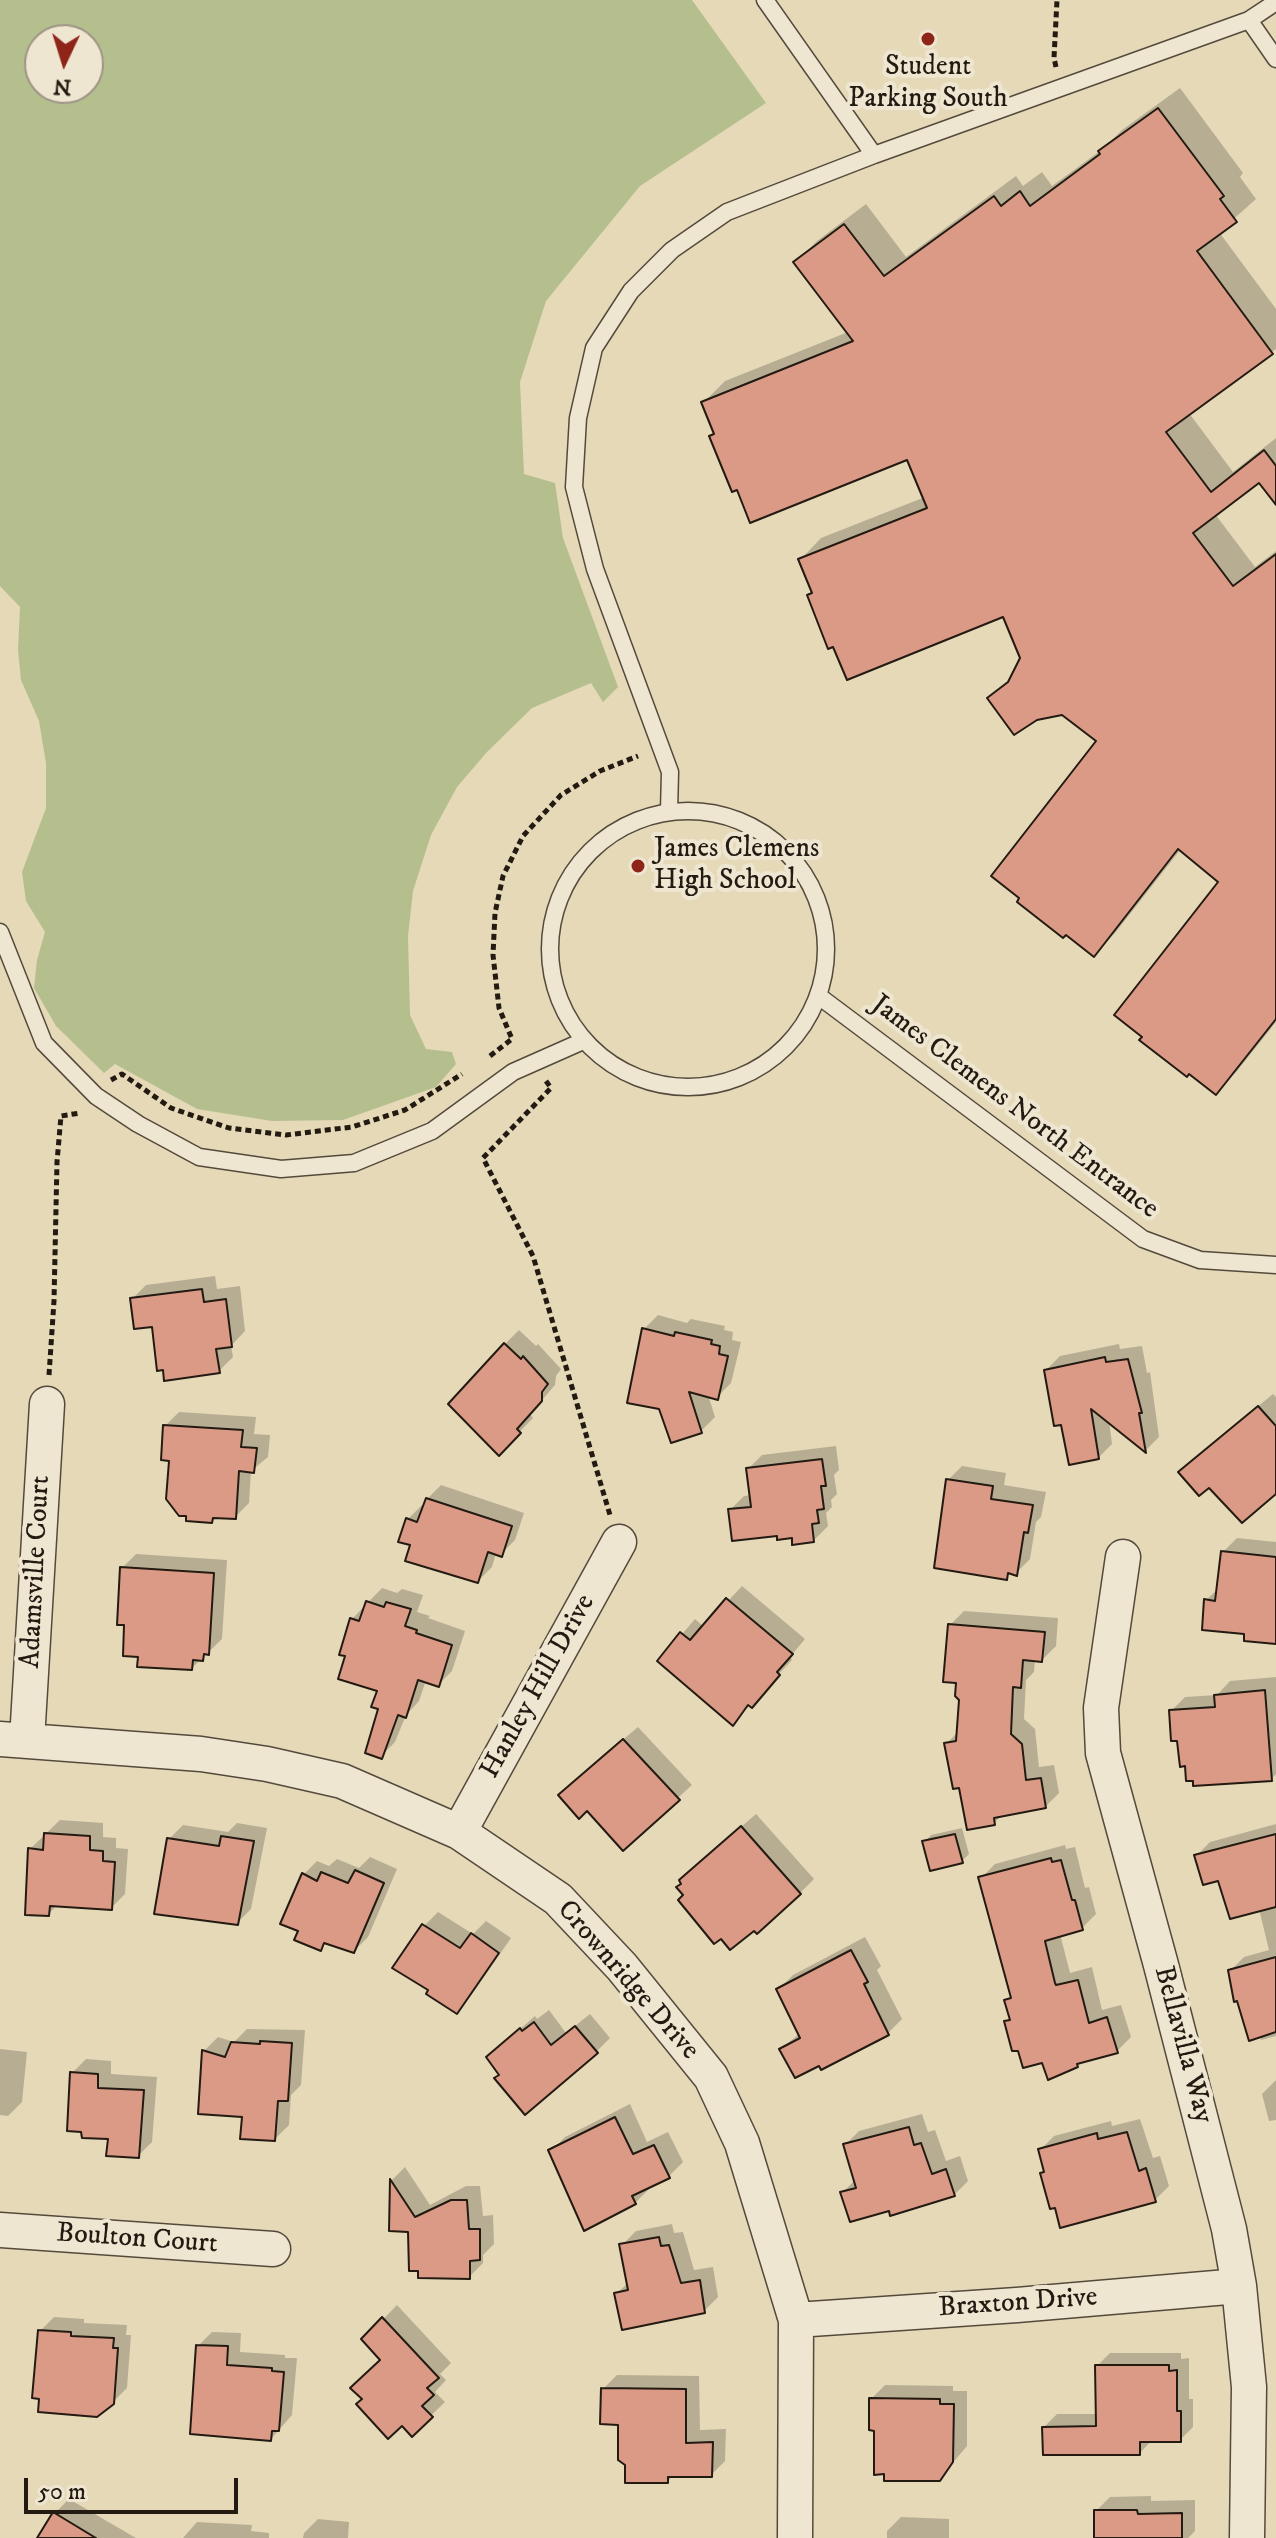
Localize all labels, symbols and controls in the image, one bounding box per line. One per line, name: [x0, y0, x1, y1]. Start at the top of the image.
north arrow: [24, 24, 104, 104]
marker: Student Parking South: [919, 30, 937, 48]
place label: Student Parking South: [848, 51, 1008, 117]
text: N: [52, 72, 72, 101]
place label: James Clemens High School: [654, 833, 819, 899]
marker: James Clemens High School: [629, 857, 647, 875]
street label: James Clemens North Entrance: [864, 989, 1164, 1227]
street label: Adamsville Court: [15, 1475, 59, 1669]
street label: Hanley Hill Drive: [475, 1589, 603, 1785]
street label: Crownridge Drive: [549, 1894, 705, 2068]
street label: Bellavilla Way: [1145, 1963, 1219, 2127]
street label: Boulton Court: [55, 2218, 219, 2262]
street label: Braxton Drive: [937, 2282, 1099, 2326]
scale bar: [28, 2462, 242, 2512]
text: 50 m: [38, 2477, 86, 2507]

